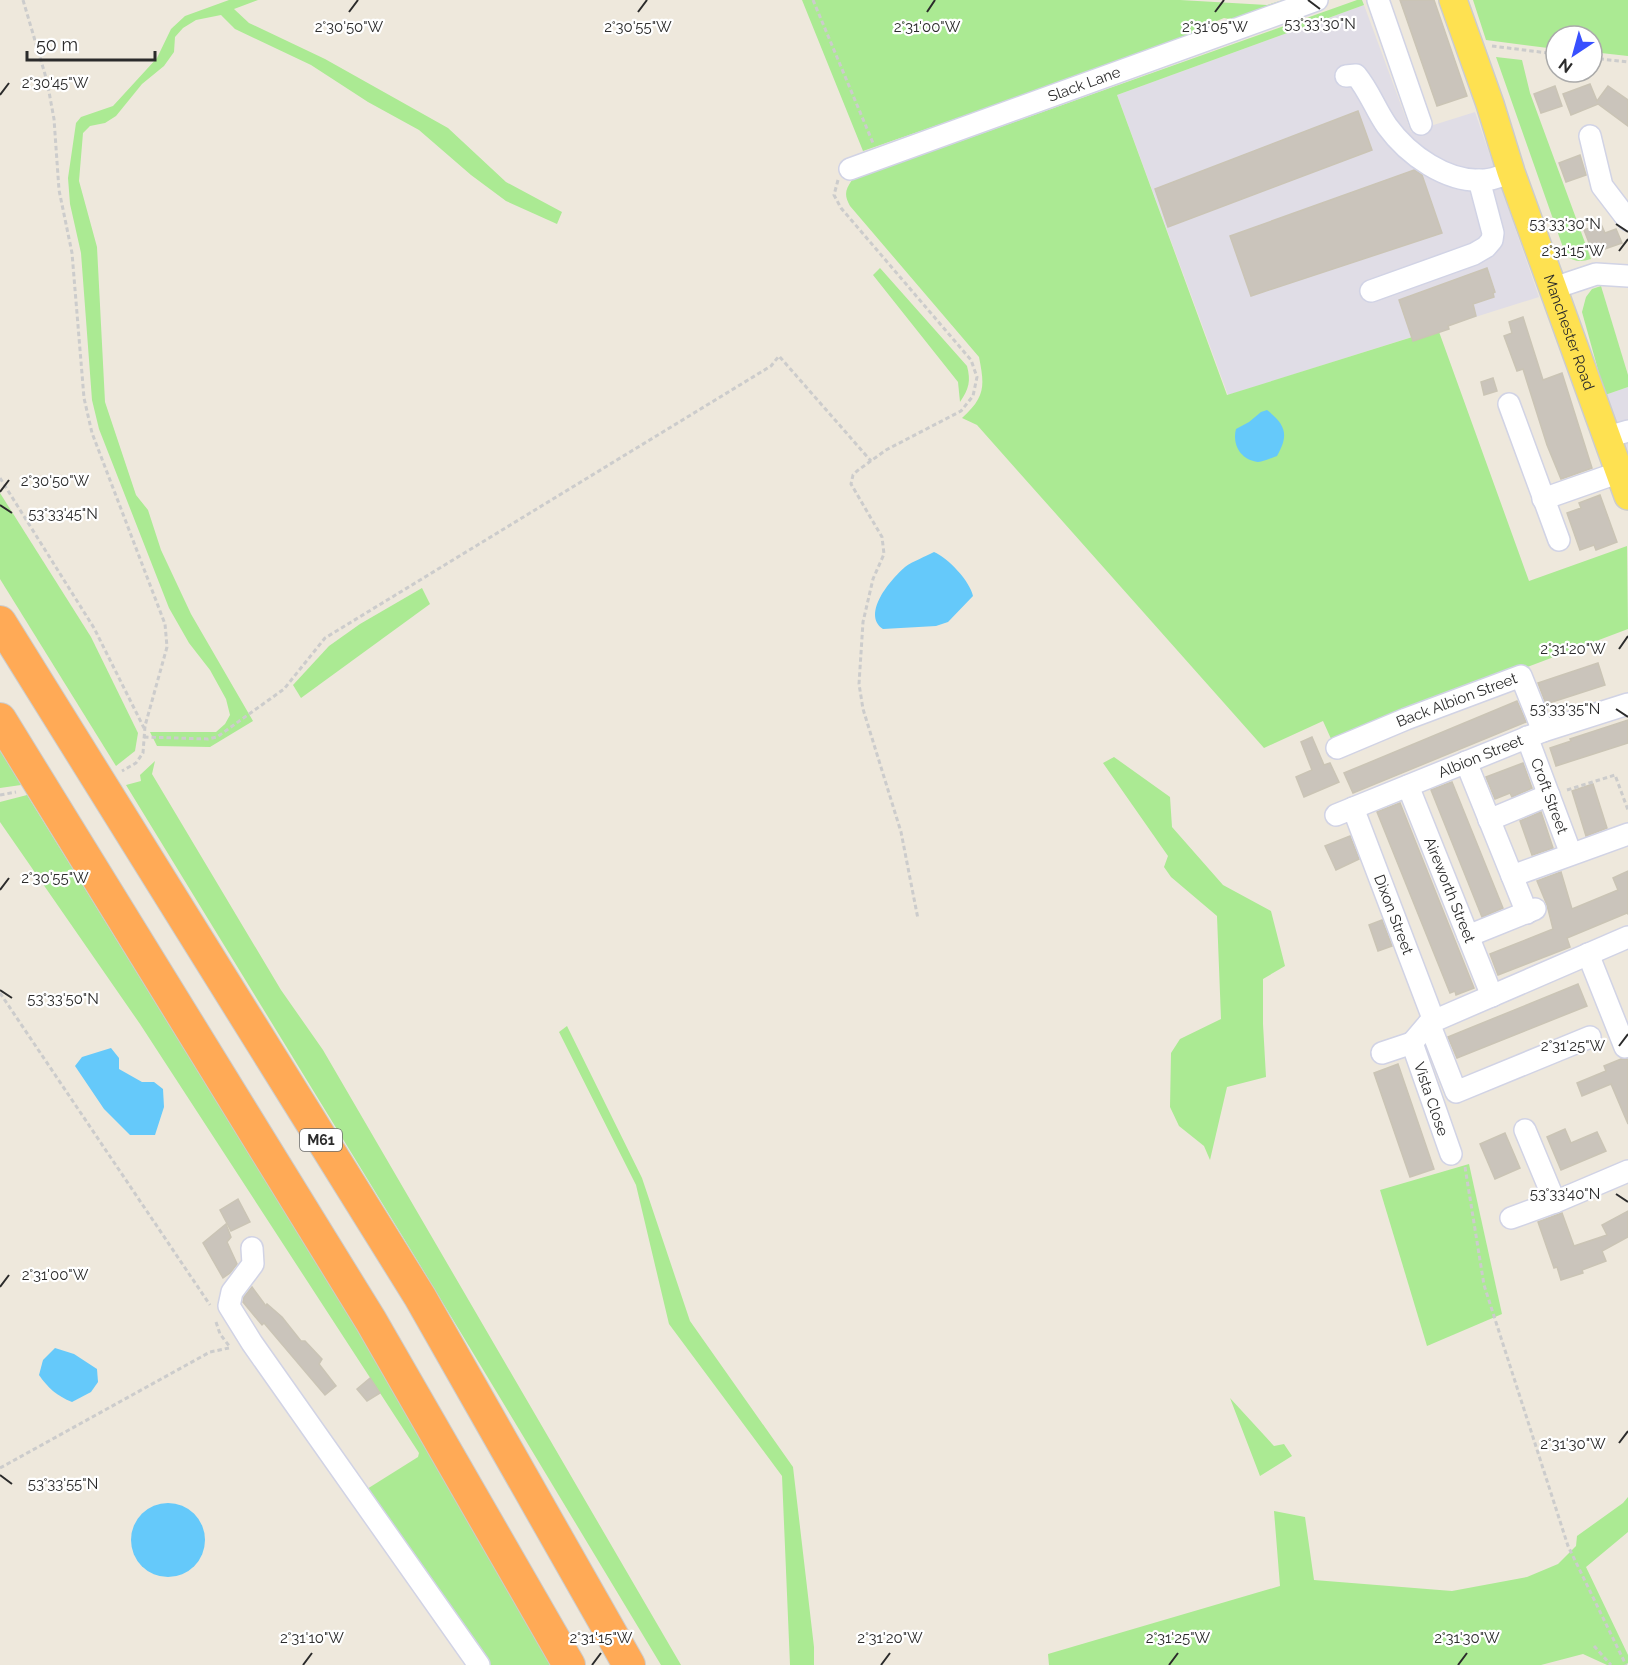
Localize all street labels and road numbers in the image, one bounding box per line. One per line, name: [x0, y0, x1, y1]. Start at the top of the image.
street label: Slack Lane: [1045, 63, 1123, 106]
street label: Manchester Road: [1540, 272, 1598, 393]
street label: Back Albion Street: [1394, 669, 1520, 731]
street label: Albion Street: [1435, 731, 1526, 782]
street label: Croft Street: [1527, 756, 1572, 836]
street label: Aireworth Street: [1420, 834, 1479, 946]
street label: Dixon Street: [1370, 872, 1417, 957]
street label: Vista Close: [1410, 1060, 1452, 1139]
road number: M61: [300, 1129, 342, 1151]

